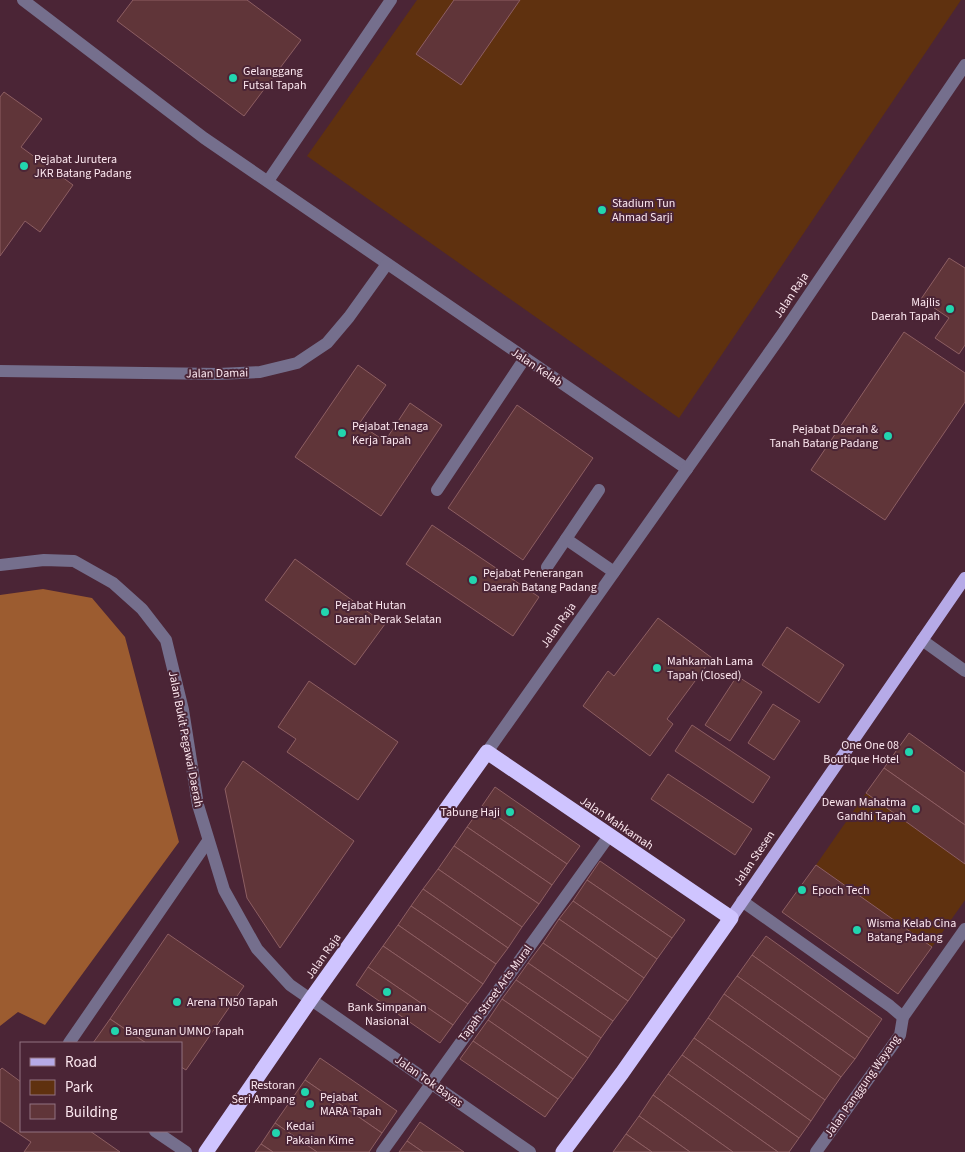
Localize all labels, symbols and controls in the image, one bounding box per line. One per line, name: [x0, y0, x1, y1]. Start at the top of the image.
place label: Gelanggang Futsal Tapah: [243, 63, 306, 94]
marker: Gelanggang Futsal Tapah: [227, 72, 239, 84]
place label: Pejabat Jurutera JKR Batang Padang: [34, 151, 131, 182]
marker: Pejabat Jurutera JKR Batang Padang: [18, 160, 30, 172]
place label: Stadium Tun Ahmad Sarji: [612, 195, 675, 226]
marker: Stadium Tun Ahmad Sarji: [596, 204, 608, 216]
street label: Jalan Raja: [770, 269, 813, 321]
place label: Majlis Daerah Tapah: [871, 294, 940, 325]
marker: Majlis Daerah Tapah: [944, 303, 956, 315]
street label: Jalan Kelab: [508, 344, 566, 391]
street label: Jalan Damai: [186, 364, 248, 383]
place label: Pejabat Tenaga Kerja Tapah: [352, 418, 428, 449]
place label: Pejabat Daerah & Tanah Batang Padang: [769, 421, 879, 452]
marker: Pejabat Tenaga Kerja Tapah: [336, 427, 348, 439]
marker: Pejabat Daerah & Tanah Batang Padang: [882, 430, 894, 442]
place label: Pejabat Penerangan Daerah Batang Padang: [483, 565, 597, 596]
marker: Pejabat Penerangan Daerah Batang Padang: [467, 574, 479, 586]
place label: Pejabat Hutan Daerah Perak Selatan: [335, 597, 442, 628]
street label: Jalan Raja: [537, 599, 580, 651]
marker: Pejabat Hutan Daerah Perak Selatan: [319, 606, 331, 618]
place label: Mahkamah Lama Tapah (Closed): [667, 653, 753, 684]
marker: Mahkamah Lama Tapah (Closed): [651, 662, 663, 674]
street label: Jalan Bukit Pegawai Daerah: [164, 669, 207, 809]
place label: One One 08 Boutique Hotel: [823, 737, 899, 768]
marker: One One 08 Boutique Hotel: [903, 746, 915, 758]
street label: Jalan Mahkamah: [577, 792, 657, 854]
place label: Dewan Mahatma Gandhi Tapah: [822, 794, 906, 825]
marker: Dewan Mahatma Gandhi Tapah: [910, 803, 922, 815]
place label: Tabung Haji: [440, 804, 500, 821]
marker: Tabung Haji: [504, 806, 516, 818]
street label: Jalan Stesen: [730, 827, 779, 889]
place label: Epoch Tech: [812, 882, 869, 899]
marker: Epoch Tech: [796, 884, 808, 896]
place label: Wisma Kelab Cina Batang Padang: [867, 915, 956, 946]
marker: Wisma Kelab Cina Batang Padang: [851, 924, 863, 936]
street label: Jalan Raja: [302, 930, 345, 982]
street label: Tapah Street Arts Mural: [454, 941, 536, 1045]
marker: Bank Simpanan Nasional: [381, 986, 393, 998]
place label: Arena TN50 Tapah: [187, 994, 278, 1011]
marker: Arena TN50 Tapah: [171, 996, 183, 1008]
place label: Bank Simpanan Nasional: [347, 999, 427, 1030]
place label: Bangunan UMNO Tapah: [125, 1023, 244, 1040]
marker: Bangunan UMNO Tapah: [109, 1025, 121, 1037]
street label: Jalan Panggung Wayang: [821, 1032, 904, 1141]
legend: [20, 1042, 182, 1132]
text: Road: [65, 1052, 97, 1073]
street label: Jalan Tok Bayas: [391, 1052, 466, 1111]
text: Park: [65, 1077, 94, 1098]
place label: Restoran Seri Ampang: [232, 1077, 295, 1108]
marker: Restoran Seri Ampang: [299, 1086, 311, 1098]
place label: Pejabat MARA Tapah: [320, 1089, 382, 1120]
marker: Pejabat MARA Tapah: [304, 1098, 316, 1110]
text: Building: [65, 1102, 118, 1123]
place label: Kedai Pakaian Kime: [286, 1118, 354, 1149]
marker: Kedai Pakaian Kime: [270, 1127, 282, 1139]

